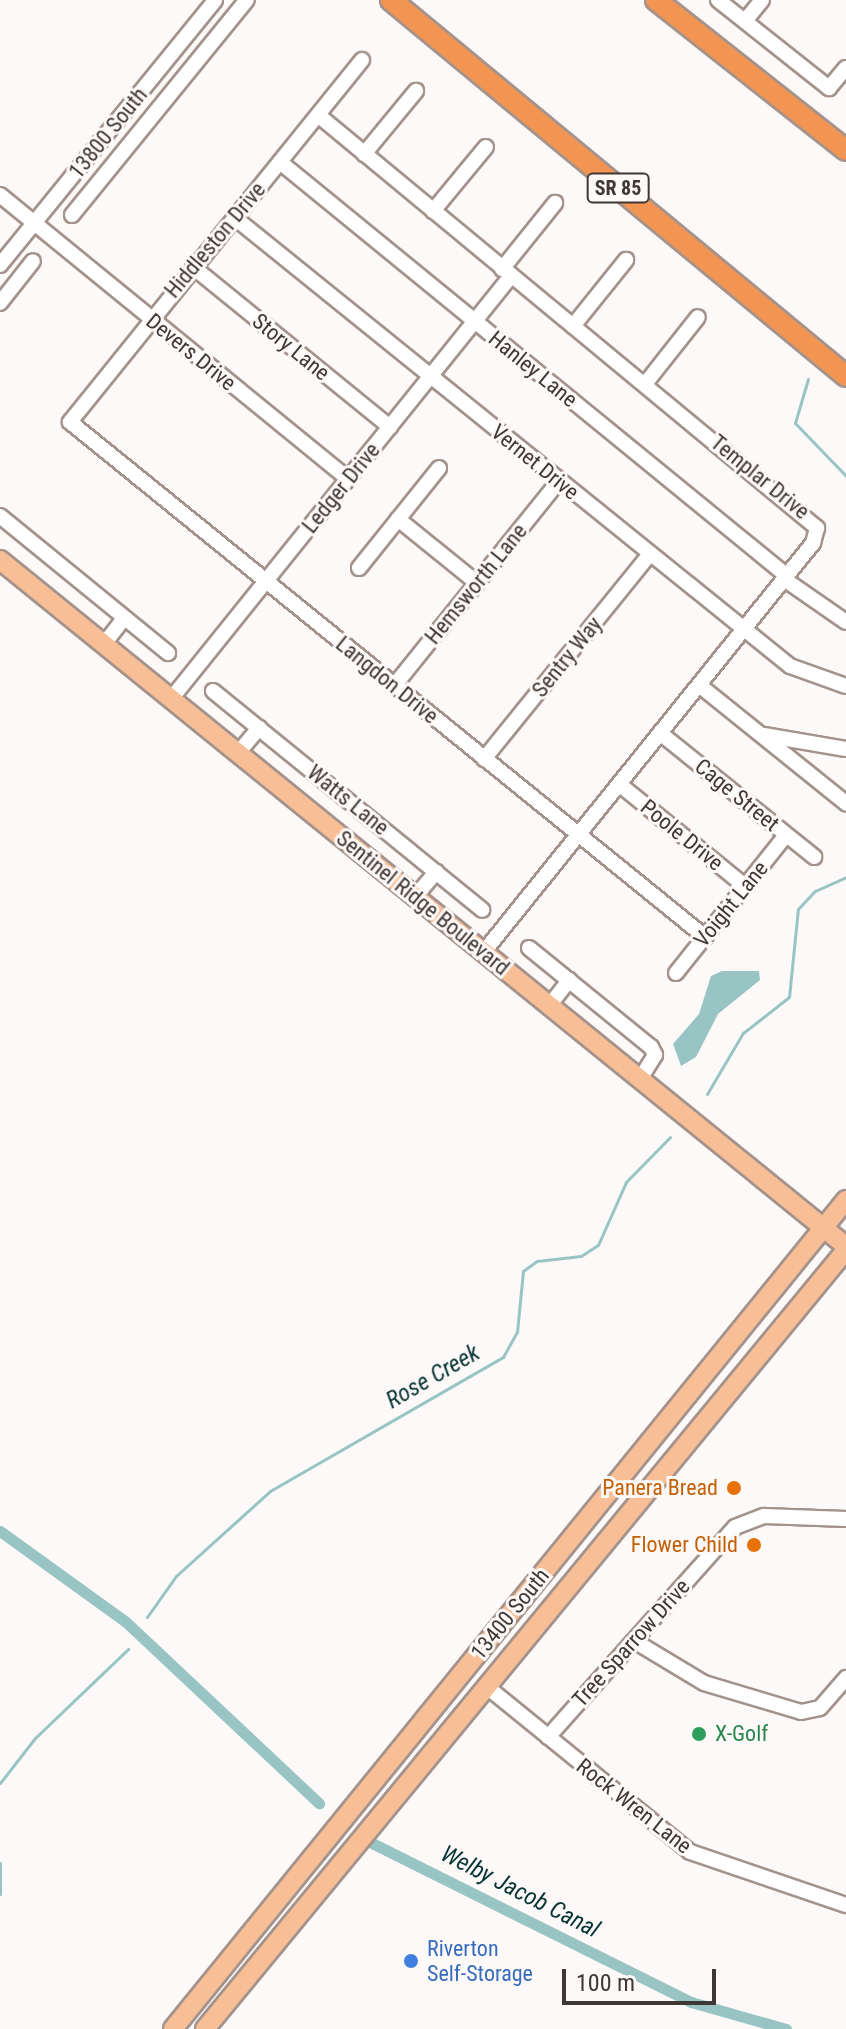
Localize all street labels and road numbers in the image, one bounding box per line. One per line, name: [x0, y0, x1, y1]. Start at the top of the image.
street label: 13800 South: [63, 82, 153, 184]
road number: SR 85: [586, 172, 650, 204]
street label: Hiddleston Drive: [159, 177, 271, 303]
street label: Devers Drive: [141, 308, 241, 396]
street label: Story Lane: [247, 308, 335, 386]
street label: Hanley Lane: [483, 325, 583, 413]
street label: Vernet Drive: [486, 419, 584, 505]
street label: Templar Drive: [705, 429, 815, 525]
street label: Ledger Drive: [297, 438, 385, 538]
street label: Hemsworth Lane: [419, 518, 533, 650]
street label: Sentry Way: [527, 611, 607, 703]
street label: Langdon Drive: [330, 631, 444, 729]
street label: Cage Street: [690, 753, 784, 837]
street label: Watts Lane: [302, 759, 394, 841]
street label: Poole Drive: [635, 794, 729, 876]
street label: Sentinel Ridge Boulevard: [331, 825, 515, 981]
street label: Voight Lane: [688, 856, 774, 952]
street label: 13400 South: [465, 1563, 555, 1665]
street label: Tree Sparrow Drive: [567, 1574, 695, 1712]
street label: Rock Wren Lane: [571, 1753, 697, 1859]

